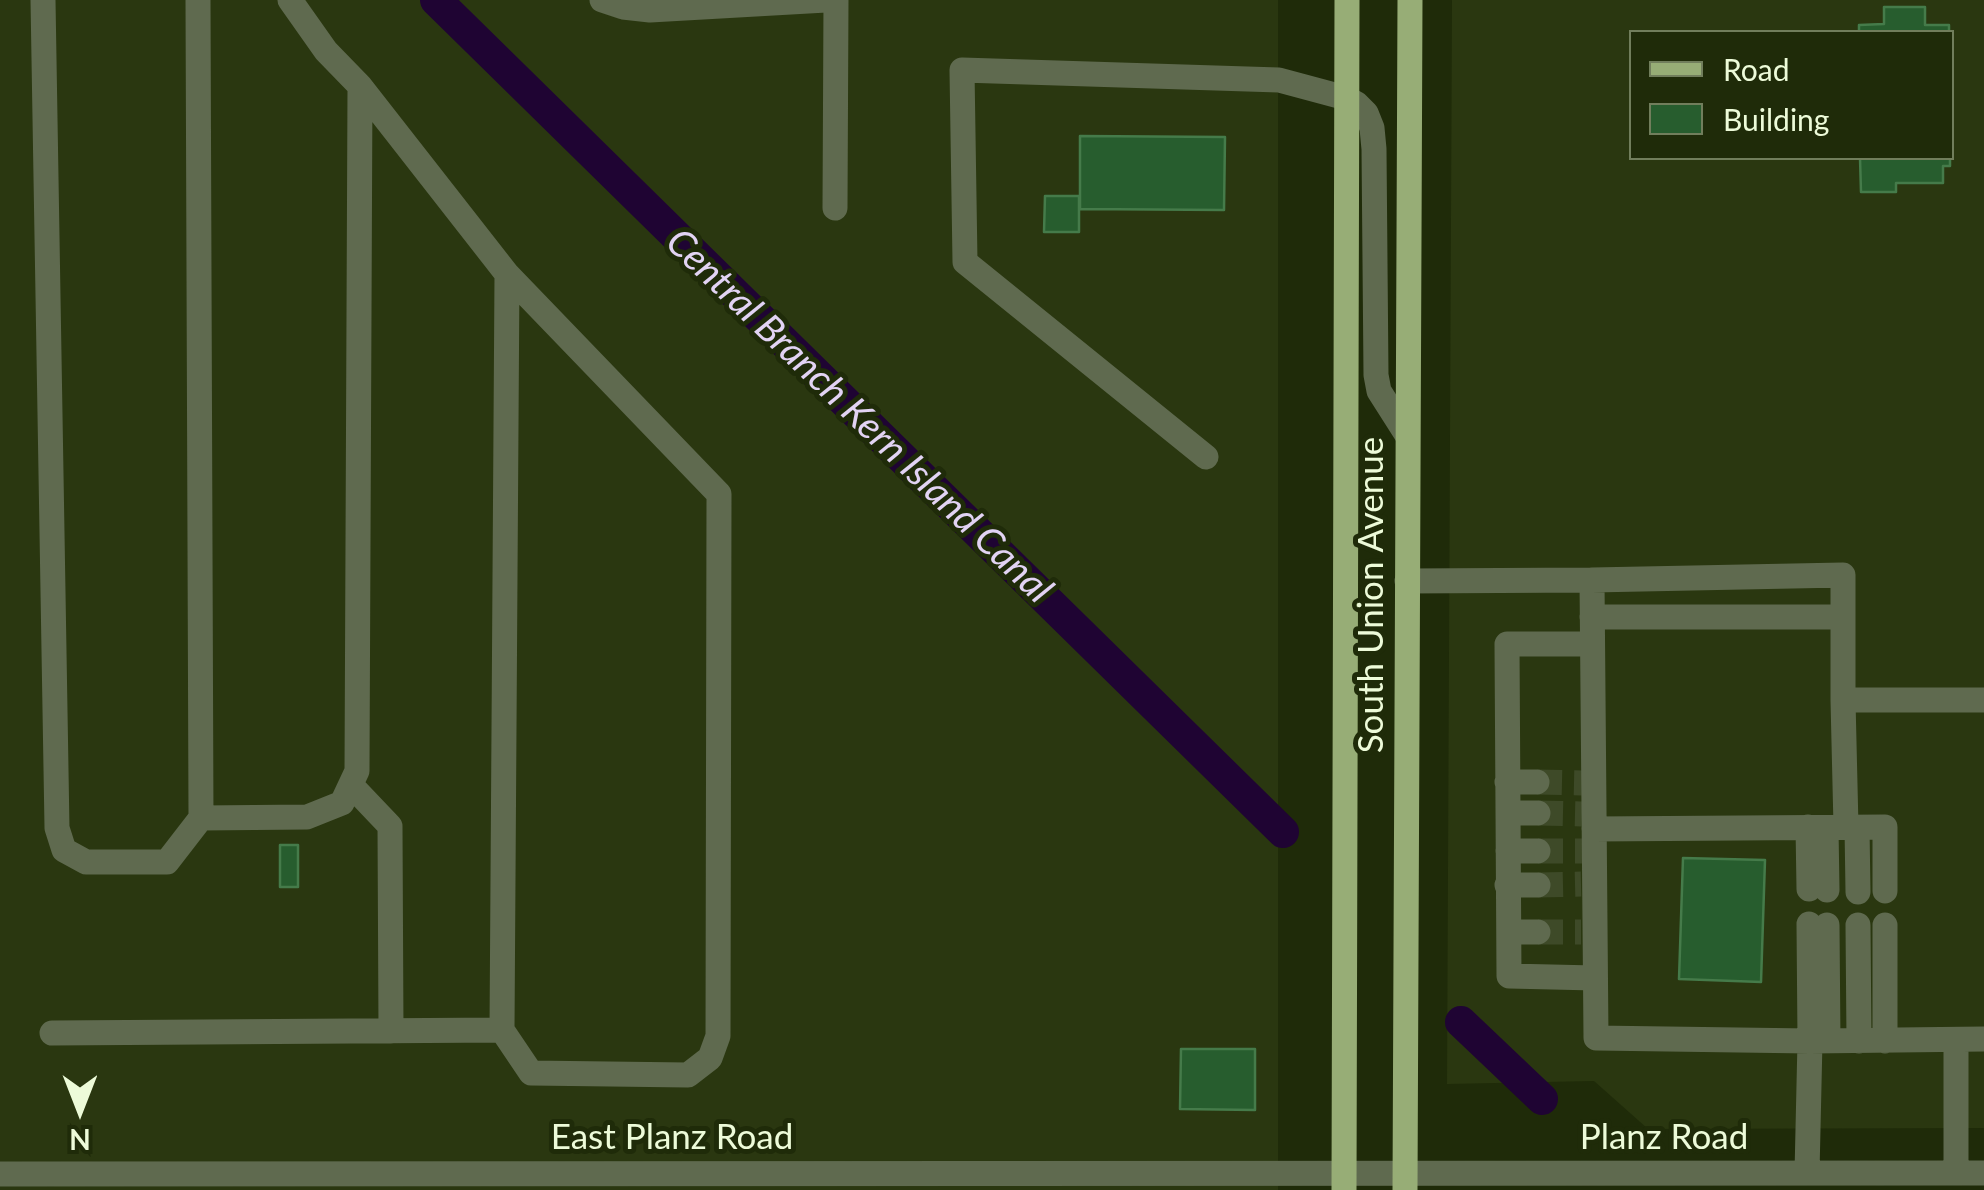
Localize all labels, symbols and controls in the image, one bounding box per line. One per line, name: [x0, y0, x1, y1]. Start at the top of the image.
legend: [1629, 30, 1954, 160]
text: Road: [1723, 51, 1790, 87]
text: Building: [1723, 101, 1829, 137]
water label: Central Branch Kern Island Canal: [657, 219, 1061, 613]
street label: South Union Avenue: [1351, 437, 1393, 753]
north arrow: [30, 1060, 130, 1160]
street label: East Planz Road: [551, 1117, 793, 1159]
street label: Planz Road: [1580, 1117, 1748, 1159]
text: N: [69, 1123, 91, 1157]

